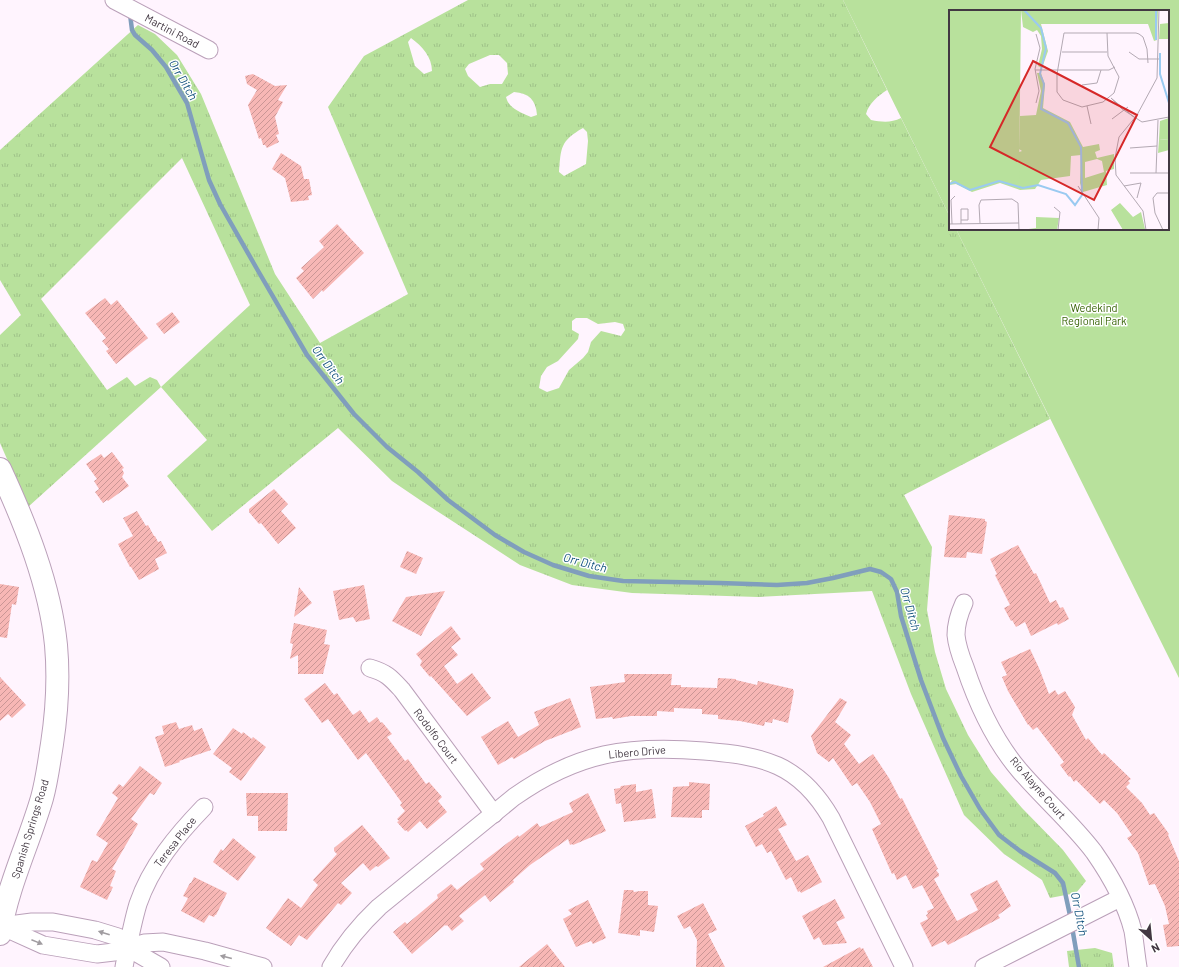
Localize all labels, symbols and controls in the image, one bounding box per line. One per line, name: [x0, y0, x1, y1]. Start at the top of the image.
inset map: [949, 10, 1169, 230]
street label: Martini Road: [143, 11, 202, 50]
water label: Orr Ditch: [167, 57, 201, 102]
park label: Wedekind Regional Park: [1061, 301, 1127, 327]
water label: Orr Ditch: [310, 342, 348, 386]
water label: Orr Ditch: [562, 550, 609, 575]
water label: Orr Ditch: [898, 585, 924, 632]
street label: Rodolfo Court: [411, 706, 461, 766]
street label: Libero Drive: [608, 743, 666, 760]
street label: Rio Alayne Court: [1008, 754, 1069, 821]
street label: Spanish Springs Road: [8, 778, 51, 880]
street label: Teresa Place: [151, 814, 198, 869]
water label: Orr Ditch: [1069, 891, 1091, 937]
north arrow: [1131, 919, 1171, 959]
one-way arrow: [97, 929, 109, 935]
one-way arrow: [31, 939, 42, 945]
text: N: [1150, 941, 1162, 956]
one-way arrow: [219, 953, 232, 959]

